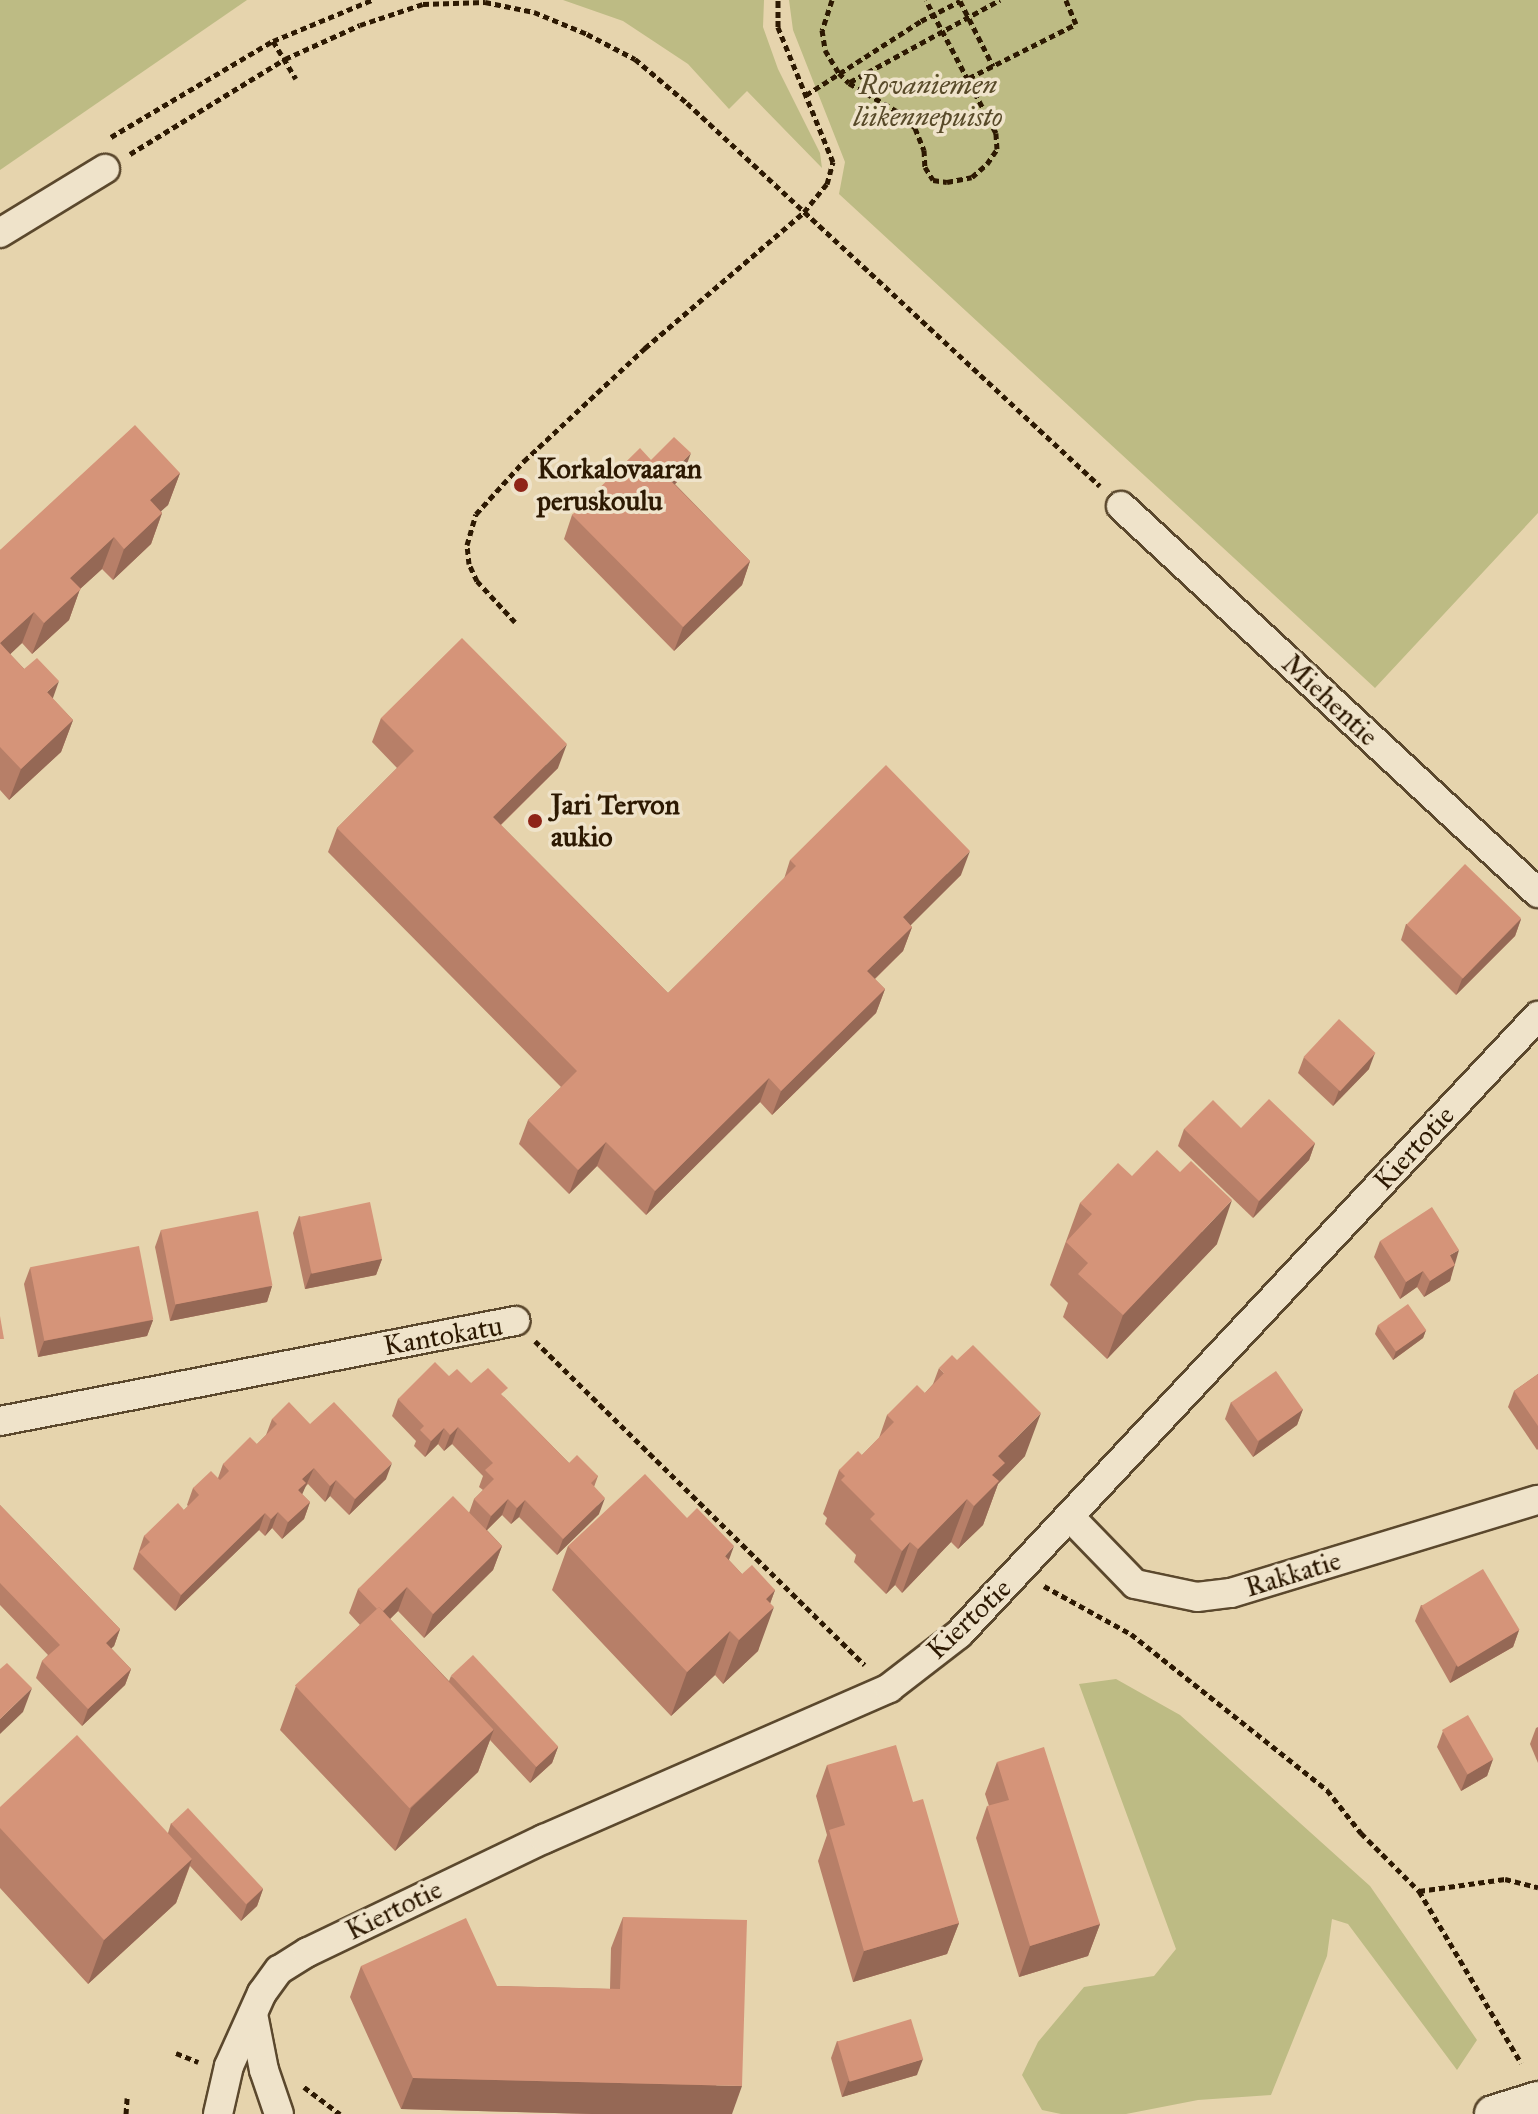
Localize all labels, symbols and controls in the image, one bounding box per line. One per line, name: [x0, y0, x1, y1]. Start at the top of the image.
park label: Rovaniemen liikennepuisto: [853, 68, 1003, 134]
place label: Korkalovaaran peruskoulu: [537, 452, 702, 518]
marker: Korkalovaaran peruskoulu: [512, 476, 530, 494]
street label: Miehentie: [1275, 647, 1385, 753]
place label: Jari Tervon aukio: [551, 788, 680, 854]
marker: Jari Tervon aukio: [526, 812, 544, 830]
street label: Kiertotie: [1367, 1099, 1461, 1197]
street label: Kantokatu: [381, 1309, 505, 1363]
street label: Rakkatie: [1241, 1544, 1345, 1604]
street label: Kiertotie: [920, 1572, 1018, 1666]
street label: Kiertotie: [340, 1872, 448, 1948]

